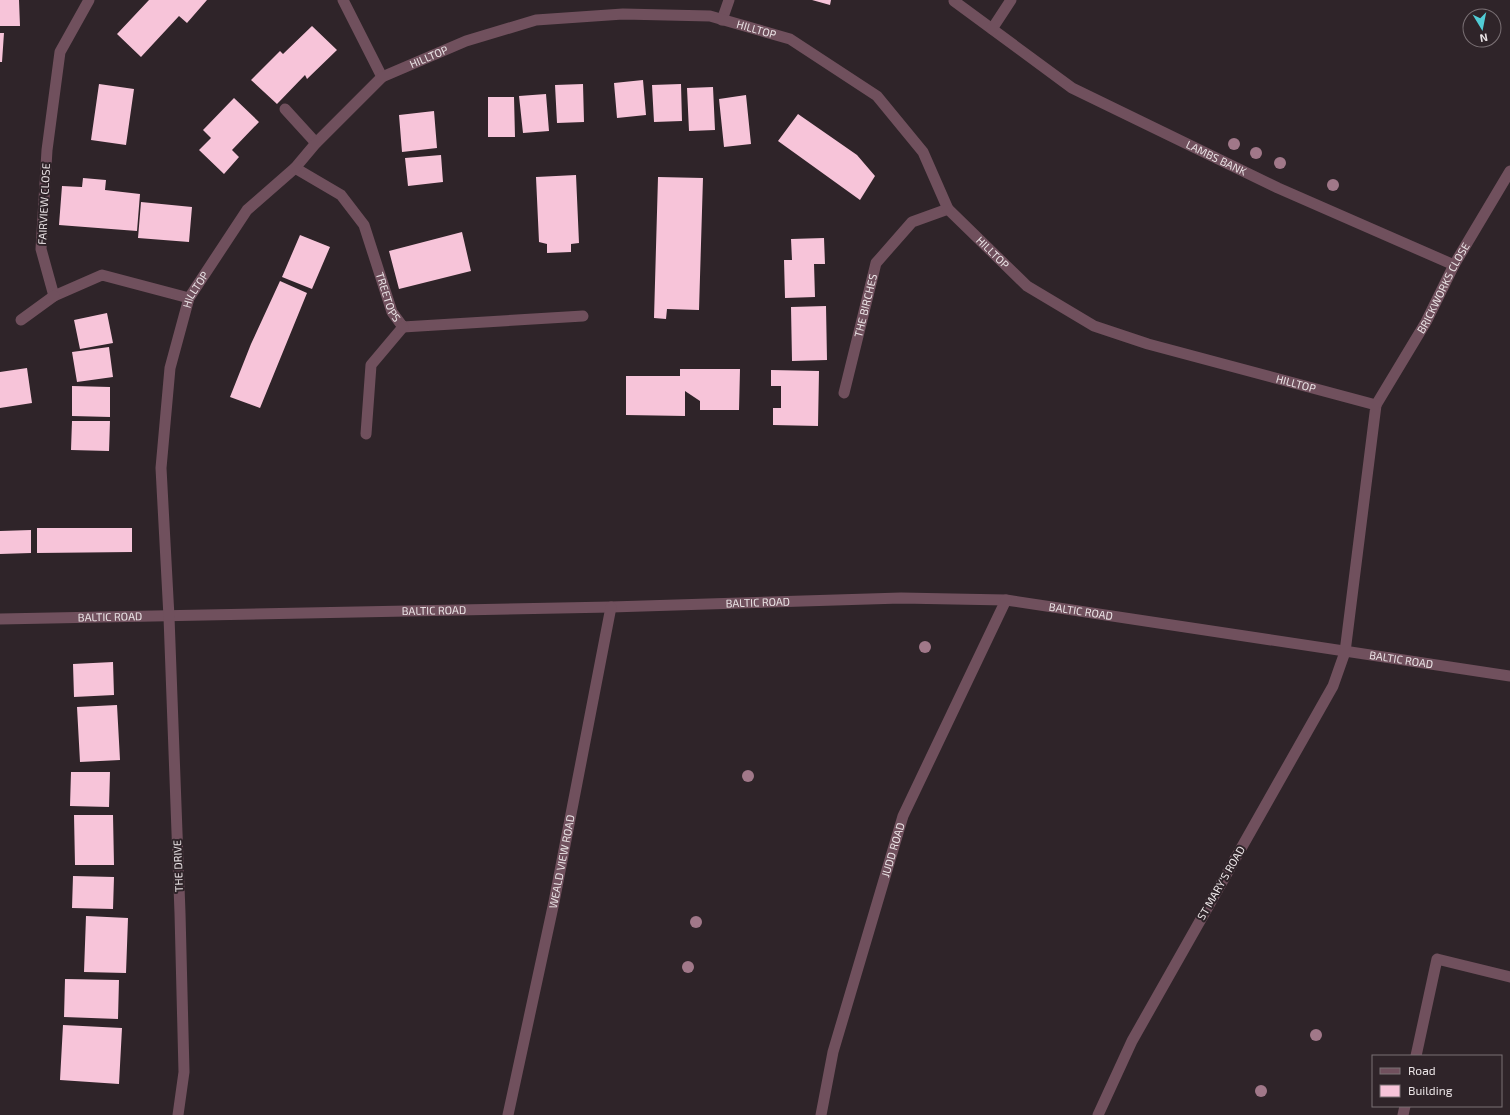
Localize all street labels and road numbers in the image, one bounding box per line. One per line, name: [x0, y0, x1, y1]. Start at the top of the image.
street label: HILLTOP: [735, 17, 778, 41]
street label: HILLTOP: [407, 42, 450, 70]
street label: LAMBS BANK: [1184, 137, 1249, 178]
street label: FAIRVIEW CLOSE: [35, 163, 52, 245]
street label: HILLTOP: [974, 233, 1012, 271]
street label: BRICKWORKS CLOSE: [1414, 240, 1472, 336]
street label: HILLTOP: [180, 269, 211, 309]
street label: TREETOPS: [374, 270, 404, 324]
street label: THE BIRCHES: [851, 272, 879, 339]
street label: HILLTOP: [1275, 372, 1317, 395]
street label: BALTIC ROAD: [725, 594, 790, 609]
street label: BALTIC ROAD: [1048, 600, 1114, 622]
street label: BALTIC ROAD: [402, 603, 466, 617]
street label: BALTIC ROAD: [78, 609, 142, 623]
street label: BALTIC ROAD: [1368, 648, 1434, 670]
street label: WEALD VIEW ROAD: [546, 813, 577, 910]
street label: JUDD ROAD: [878, 821, 907, 879]
street label: THE DRIVE: [170, 840, 185, 892]
street label: ST MARY'S ROAD: [1194, 843, 1247, 922]

